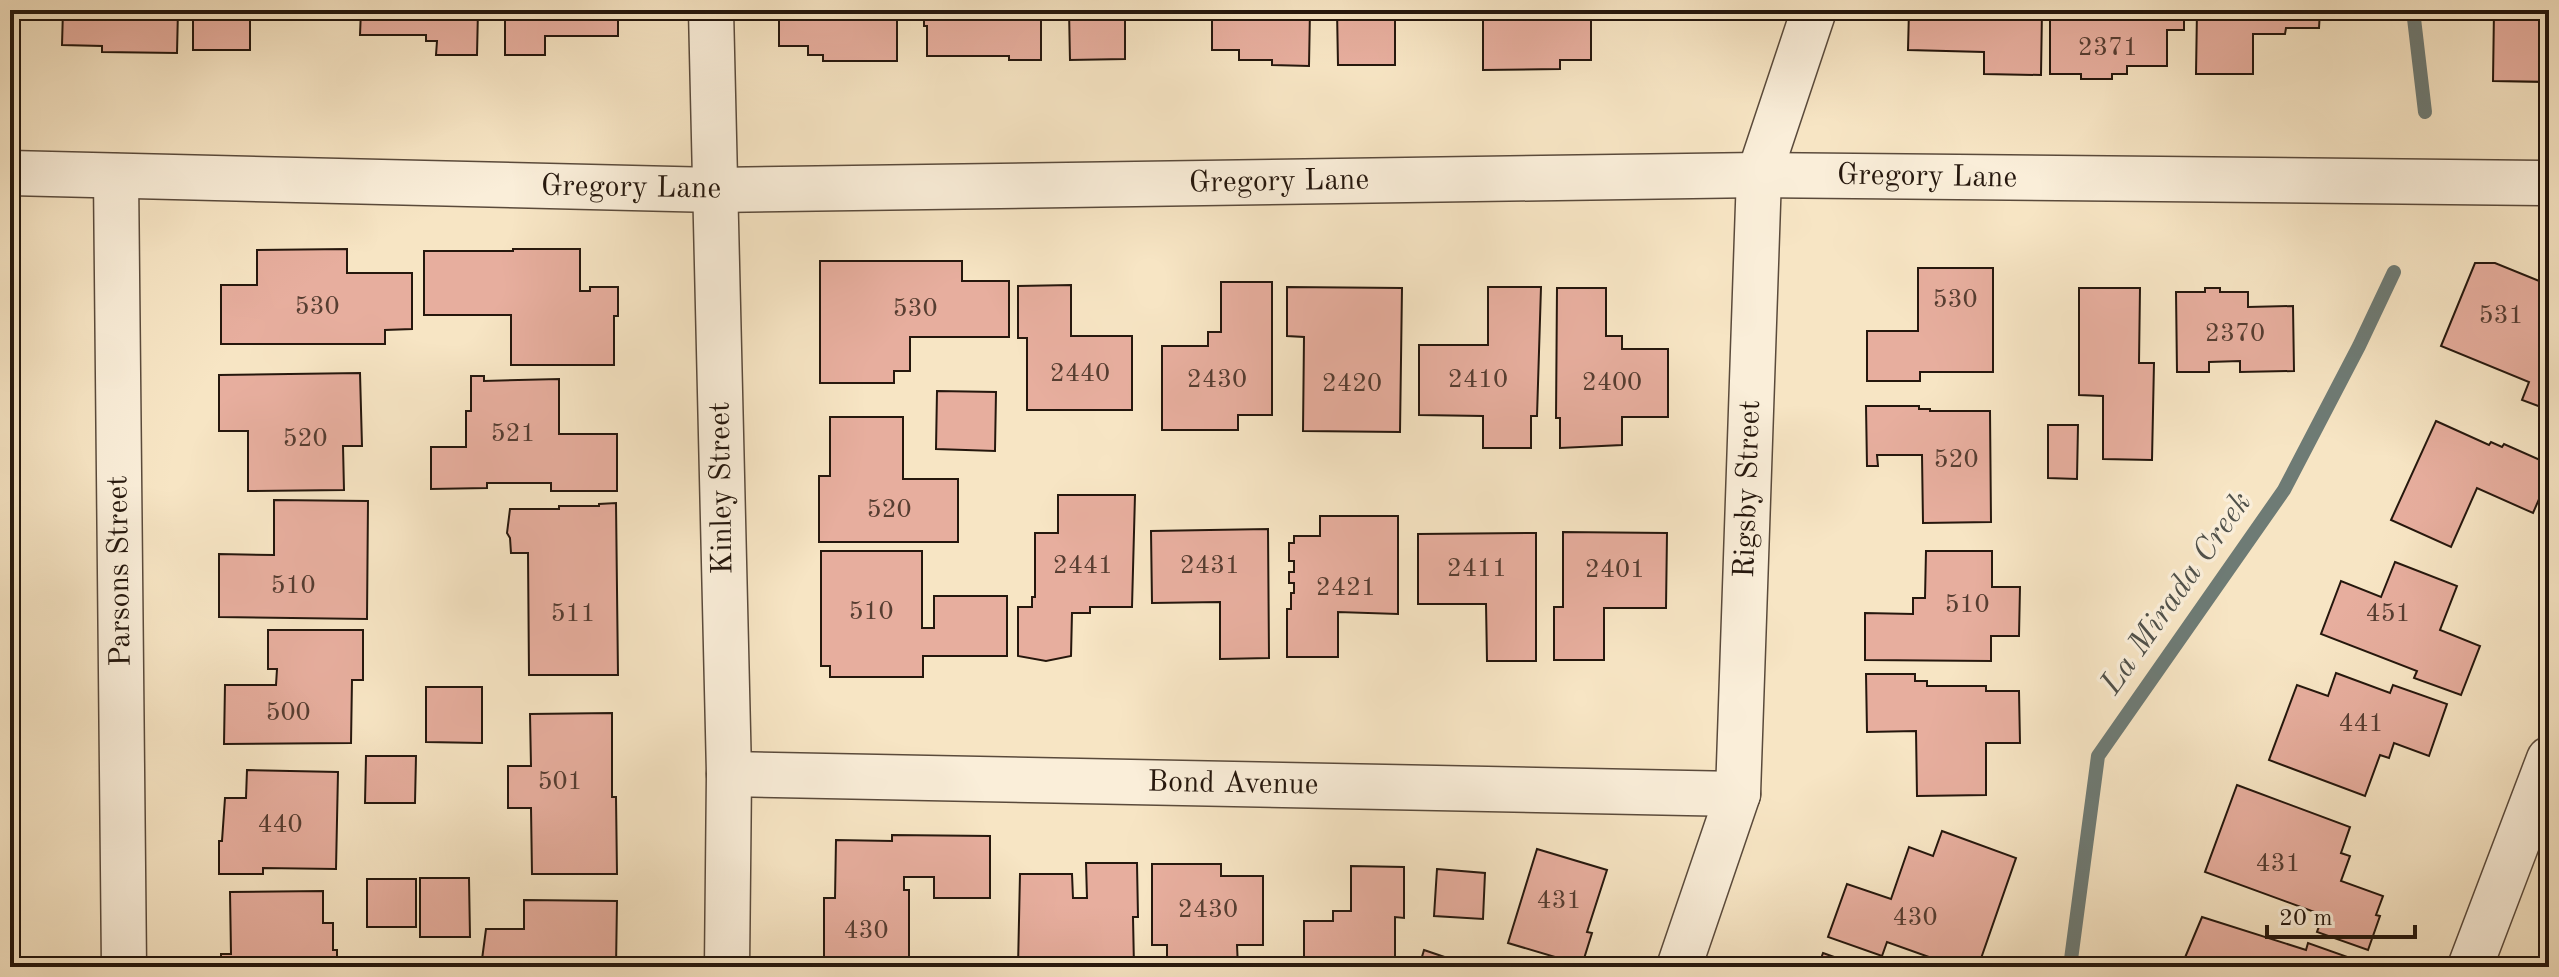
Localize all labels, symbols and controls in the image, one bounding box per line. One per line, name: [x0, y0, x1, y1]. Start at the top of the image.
house number: 2371: [2078, 35, 2138, 61]
street label: Gregory Lane: [1837, 160, 2017, 194]
street label: Gregory Lane: [1189, 165, 1369, 199]
street label: Gregory Lane: [541, 171, 721, 205]
house number: 530: [1932, 287, 1978, 313]
house number: 530: [294, 294, 340, 320]
house number: 530: [892, 296, 938, 322]
house number: 531: [2478, 303, 2524, 329]
house number: 2370: [2205, 321, 2265, 347]
house number: 2440: [1050, 361, 1110, 387]
house number: 2430: [1187, 367, 1247, 393]
house number: 2410: [1448, 367, 1508, 393]
house number: 2400: [1582, 370, 1642, 396]
house number: 2420: [1322, 371, 1382, 397]
street label: Rigsby Street: [1730, 400, 1766, 578]
street label: Kinley Street: [705, 401, 739, 575]
house number: 521: [490, 421, 536, 447]
house number: 520: [282, 426, 328, 452]
house number: 520: [1933, 447, 1979, 473]
street label: Parsons Street: [103, 475, 137, 667]
water label: La Mirada Creek: [2095, 487, 2258, 702]
house number: 520: [866, 497, 912, 523]
house number: 2441: [1053, 553, 1113, 579]
house number: 2431: [1180, 553, 1240, 579]
house number: 2411: [1447, 556, 1507, 582]
house number: 2401: [1585, 557, 1645, 583]
house number: 510: [270, 573, 316, 599]
house number: 2421: [1316, 575, 1376, 601]
house number: 510: [1944, 592, 1990, 618]
house number: 510: [848, 599, 894, 625]
house number: 511: [550, 601, 596, 627]
house number: 451: [2365, 601, 2411, 627]
house number: 500: [265, 700, 311, 726]
house number: 441: [2338, 711, 2384, 737]
street label: Bond Avenue: [1147, 768, 1319, 800]
house number: 501: [537, 769, 583, 795]
house number: 440: [257, 812, 303, 838]
house number: 431: [2255, 851, 2301, 877]
house number: 431: [1536, 888, 1582, 914]
scale bar: [2267, 889, 2415, 939]
house number: 2430: [1178, 897, 1238, 923]
house number: 430: [1892, 905, 1938, 931]
text: 20 m: [2279, 907, 2333, 931]
house number: 430: [843, 918, 889, 944]

